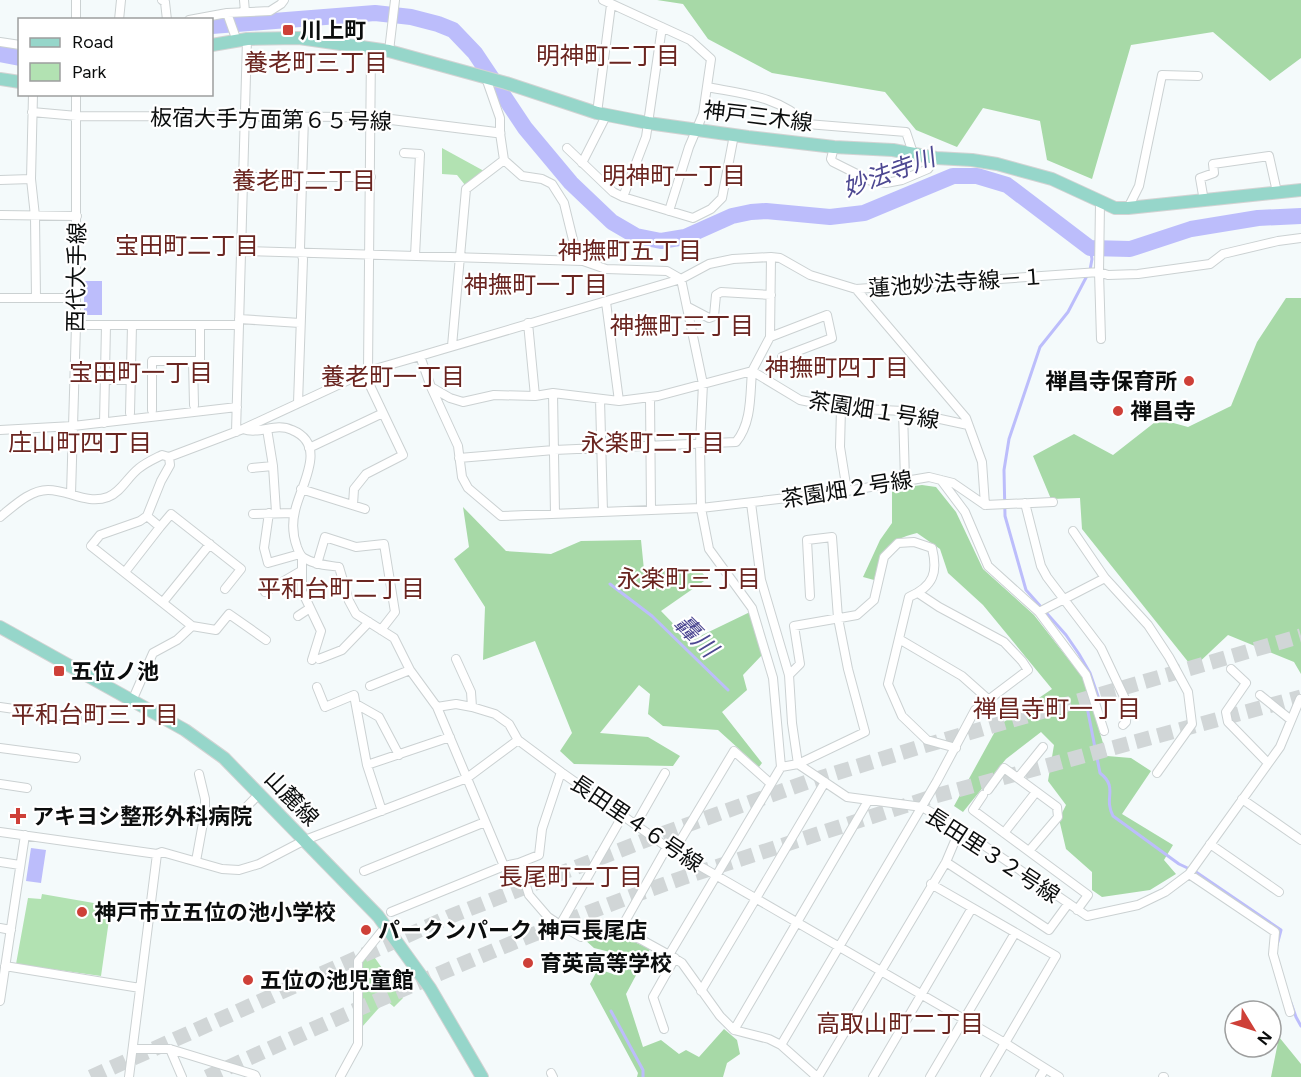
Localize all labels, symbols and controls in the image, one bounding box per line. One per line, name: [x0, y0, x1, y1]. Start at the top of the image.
place label: 川上町: [300, 17, 366, 44]
legend: [18, 18, 213, 96]
marker: 川上町: [281, 23, 295, 37]
text: Road: [72, 31, 113, 53]
district label: 明神町二丁目: [536, 41, 680, 70]
district label: 養老町三丁目: [244, 48, 388, 77]
text: Park: [72, 61, 107, 83]
street label: 神戸三木線: [702, 96, 814, 137]
street label: 板宿大手方面第６５号線: [150, 104, 392, 135]
water label: 妙法寺川: [839, 141, 942, 203]
district label: 明神町一丁目: [602, 161, 746, 190]
district label: 養老町二丁目: [232, 166, 376, 195]
street label: 西代大手線: [62, 222, 91, 332]
district label: 宝田町二丁目: [115, 231, 259, 260]
district label: 神撫町五丁目: [558, 236, 702, 265]
street label: 蓮池妙法寺線－１: [867, 263, 1045, 302]
district label: 神撫町一丁目: [464, 270, 608, 299]
district label: 神撫町三丁目: [610, 311, 754, 340]
district label: 神撫町四丁目: [765, 353, 909, 382]
district label: 宝田町一丁目: [69, 358, 213, 387]
district label: 養老町一丁目: [321, 362, 465, 391]
place label: 禅昌寺保育所: [1045, 368, 1177, 395]
marker: 禅昌寺保育所: [1182, 374, 1196, 388]
street label: 茶園畑１号線: [807, 387, 941, 434]
place label: 禅昌寺: [1130, 398, 1196, 425]
marker: 禅昌寺: [1111, 404, 1125, 418]
district label: 庄山町四丁目: [8, 428, 152, 457]
district label: 永楽町二丁目: [581, 428, 725, 457]
street label: 茶園畑２号線: [780, 466, 914, 513]
district label: 永楽町三丁目: [617, 564, 761, 593]
district label: 平和台町二丁目: [257, 574, 425, 603]
water label: 轟川: [669, 608, 726, 665]
place label: 五位ノ池: [71, 658, 159, 685]
marker: 五位ノ池: [52, 664, 66, 678]
district label: 禅昌寺町一丁目: [973, 694, 1141, 723]
district label: 平和台町三丁目: [11, 700, 179, 729]
street label: 山麓線: [259, 765, 324, 831]
street label: 長田里４６号線: [565, 769, 708, 878]
street label: 長田里３２号線: [921, 802, 1065, 909]
place label: アキヨシ整形外科病院: [32, 803, 252, 830]
marker: アキヨシ整形外科病院: [9, 807, 27, 825]
district label: 長尾町二丁目: [499, 862, 643, 891]
place label: 神戸市立五位の池小学校: [94, 899, 336, 926]
marker: 神戸市立五位の池小学校: [75, 905, 89, 919]
place label: パークンパーク 神戸長尾店: [378, 917, 647, 944]
marker: パークンパーク 神戸長尾店: [359, 923, 373, 937]
place label: 育英高等学校: [540, 950, 672, 977]
marker: 育英高等学校: [521, 956, 535, 970]
place label: 五位の池児童館: [260, 967, 414, 994]
marker: 五位の池児童館: [241, 973, 255, 987]
north arrow: [1223, 999, 1283, 1059]
district label: 高取山町二丁目: [816, 1009, 984, 1038]
text: N: [1253, 1027, 1276, 1049]

